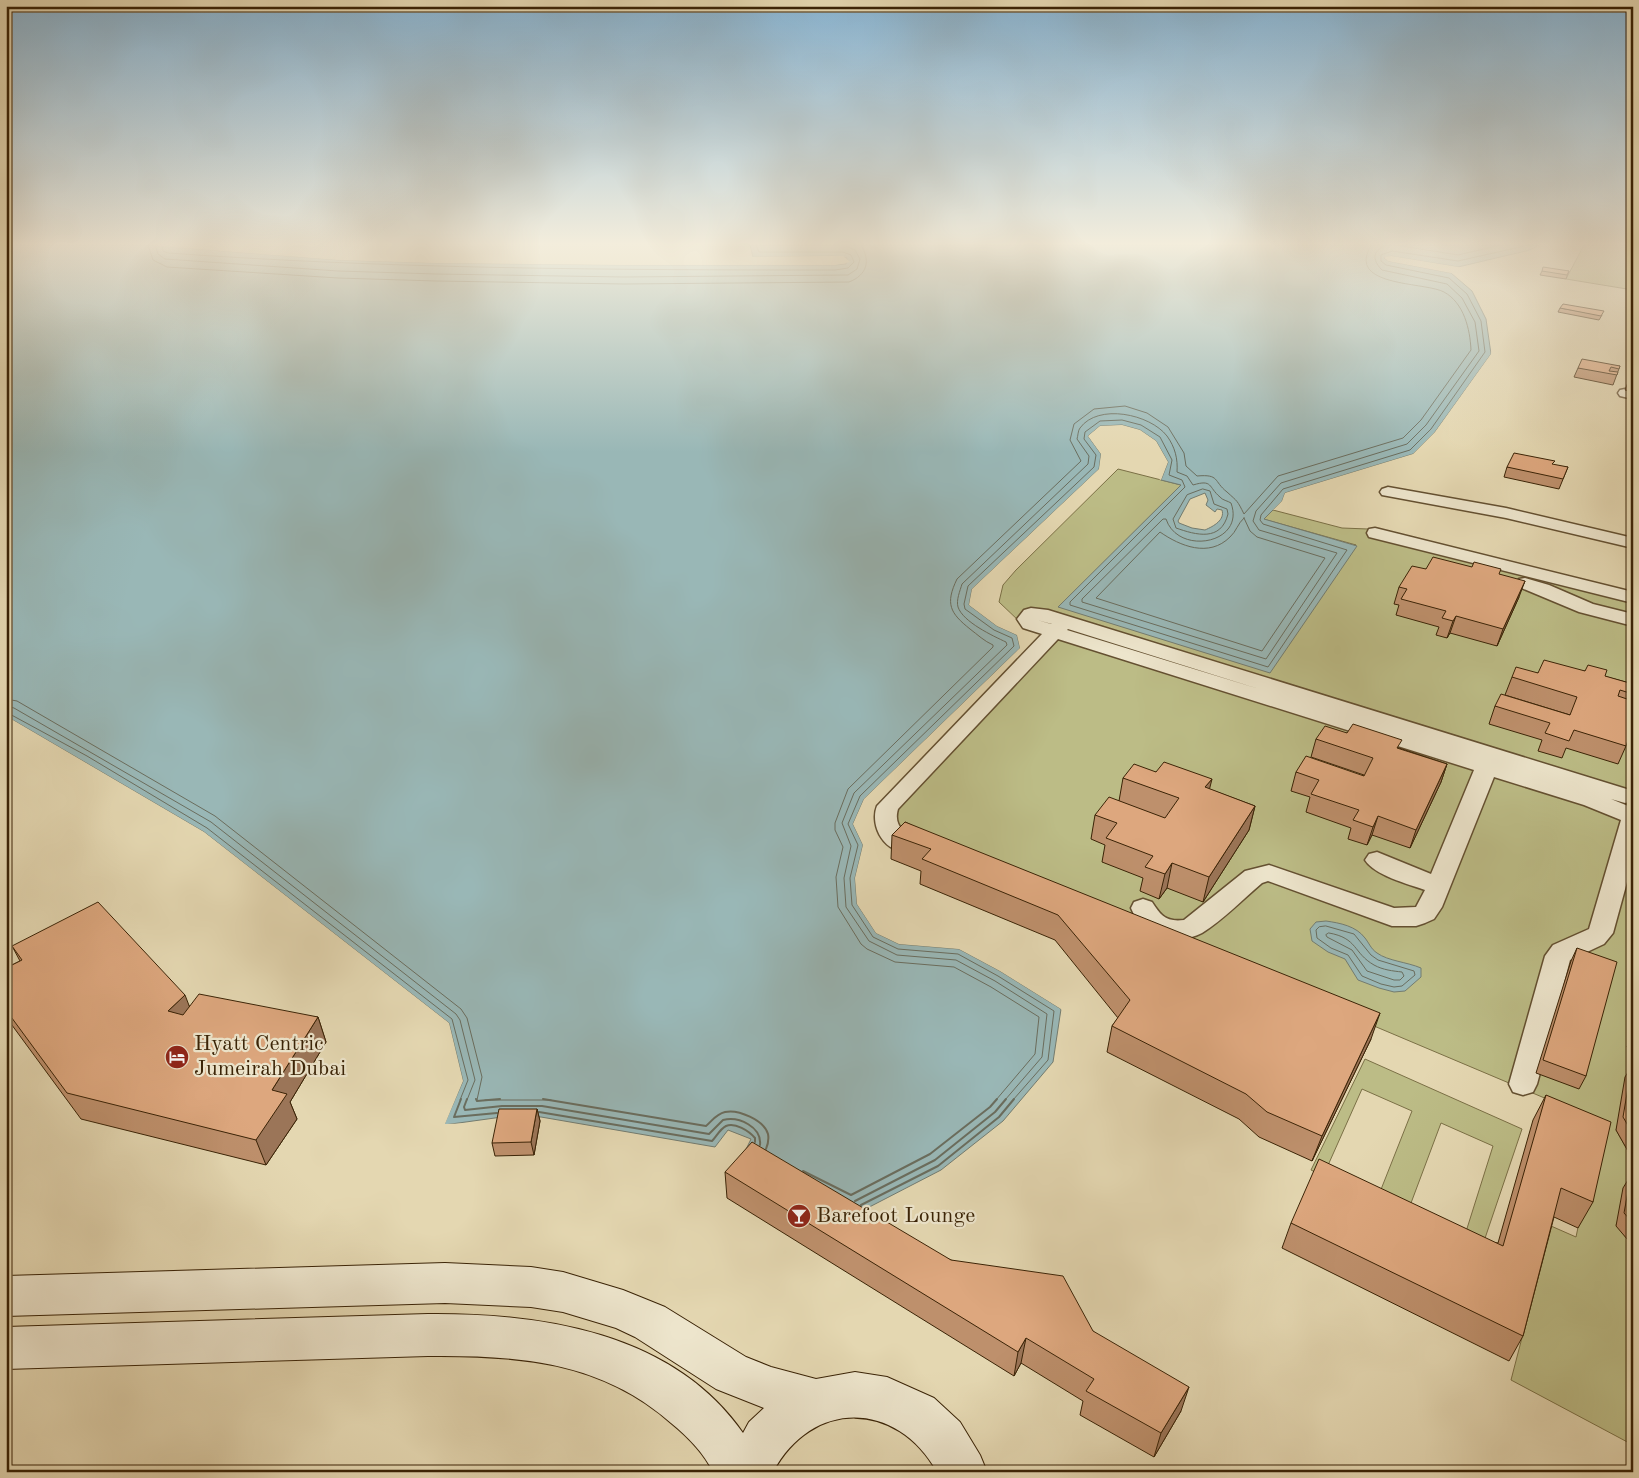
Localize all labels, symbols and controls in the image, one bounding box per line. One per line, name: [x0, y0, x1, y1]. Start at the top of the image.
place label: Hyatt Centric Jumeirah Dubai: [194, 1033, 346, 1080]
hotel icon: Hyatt Centric Jumeirah Dubai: [164, 1044, 190, 1070]
bar icon: Barefoot Lounge: [786, 1203, 812, 1229]
place label: Barefoot Lounge: [816, 1205, 975, 1227]

